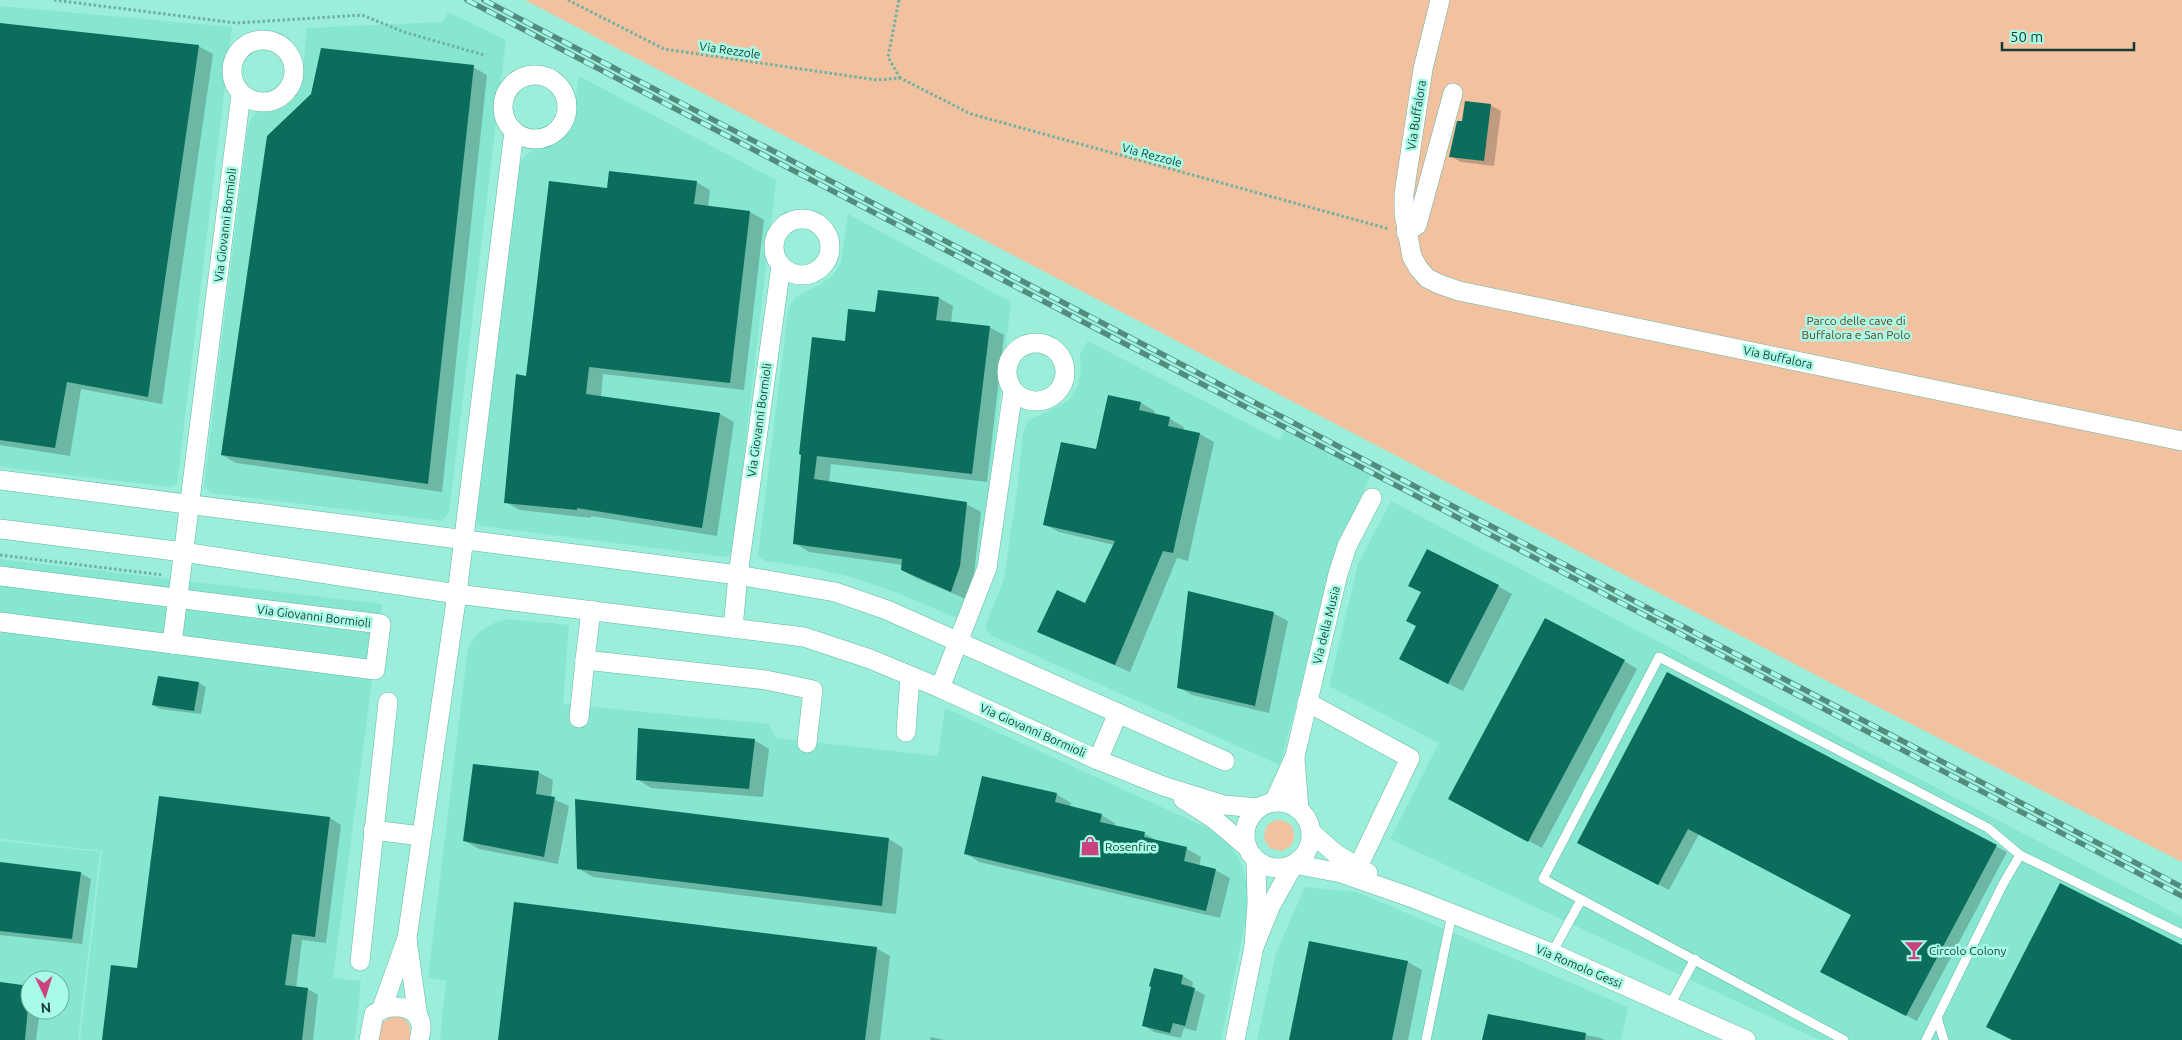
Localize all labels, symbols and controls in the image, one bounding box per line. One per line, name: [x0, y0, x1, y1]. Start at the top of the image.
scale bar: [2002, 20, 2134, 52]
text: 50 m: [2010, 28, 2043, 45]
street label: Via Rezzole: [699, 39, 761, 61]
street label: Via Buffalora: [1404, 79, 1428, 151]
street label: Via Rezzole: [1121, 141, 1183, 169]
street label: Via Giovanni Bormioli: [212, 167, 238, 283]
park label: Parco delle cave di Buffalora e San Polo: [1801, 314, 1911, 341]
street label: Via Buffalora: [1742, 343, 1814, 371]
street label: Via Giovanni Bormioli: [745, 362, 773, 478]
street label: Via della Musia: [1310, 584, 1342, 666]
street label: Via Giovanni Bormioli: [256, 603, 372, 629]
street label: Via Giovanni Bormioli: [978, 701, 1088, 759]
shop icon: Rosenfire: [1079, 835, 1101, 857]
place label: Rosenfire: [1105, 840, 1157, 853]
bar icon: Circolo Colony: [1903, 939, 1925, 961]
street label: Via Romolo Gessi: [1534, 942, 1624, 990]
place label: Circolo Colony: [1929, 944, 2007, 957]
north arrow: [20, 970, 70, 1020]
text: N: [40, 1000, 52, 1016]

